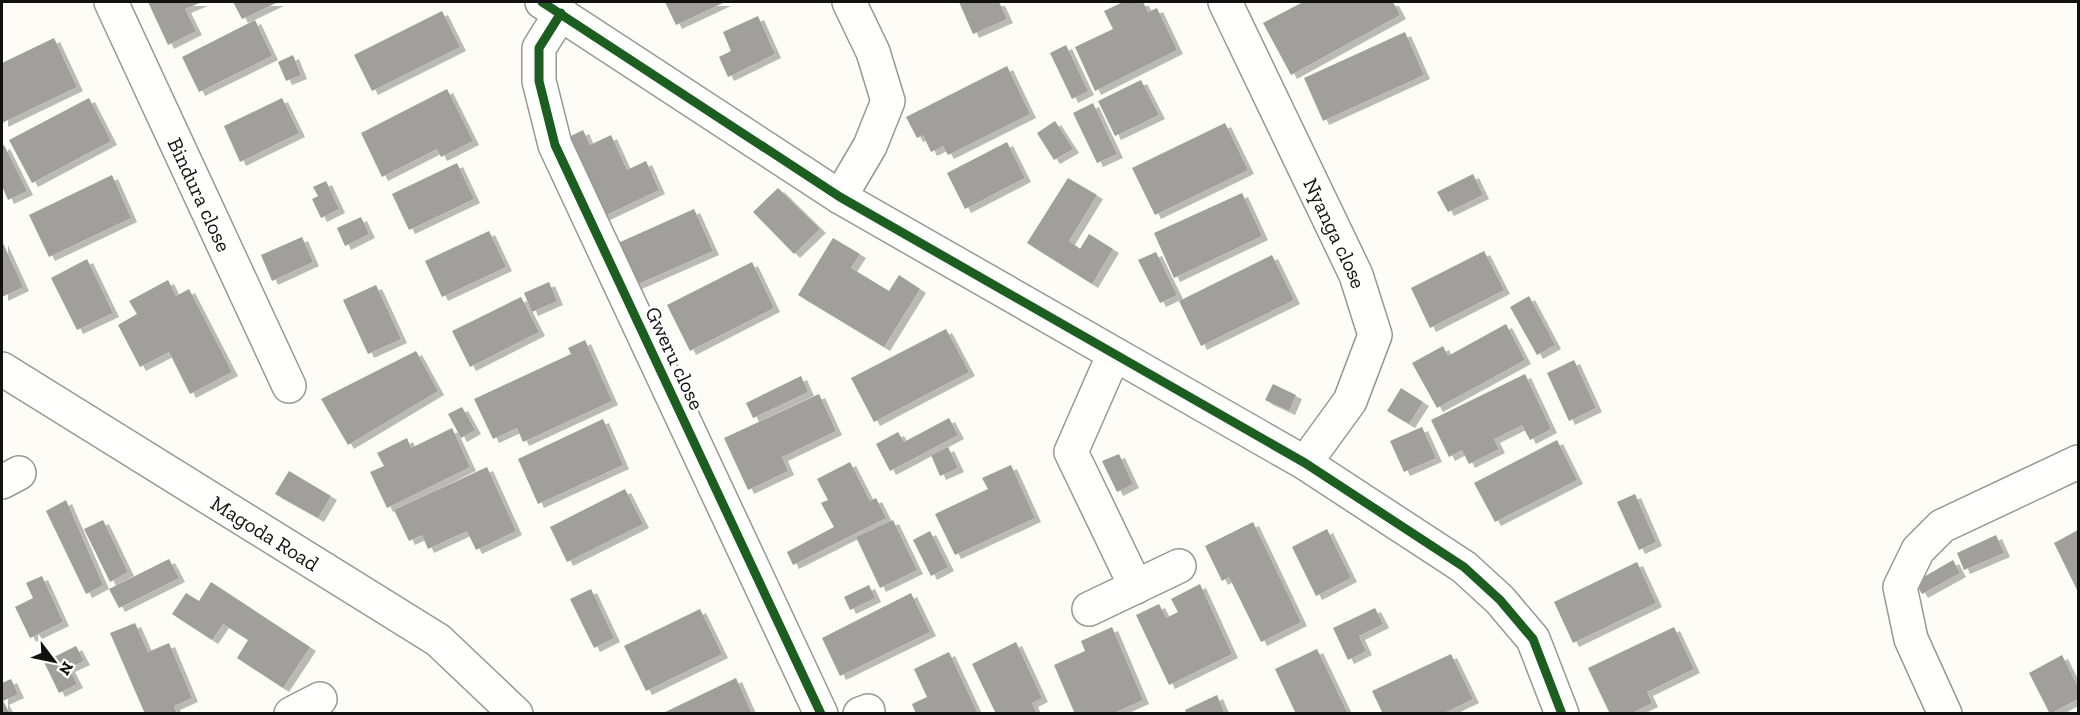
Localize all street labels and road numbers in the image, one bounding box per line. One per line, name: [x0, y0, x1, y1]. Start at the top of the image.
street label: Bindura close: [163, 133, 237, 255]
street label: Nyanga close: [1299, 174, 1372, 291]
street label: Gweru close: [640, 303, 710, 414]
street label: Magoda Road: [207, 490, 324, 576]

